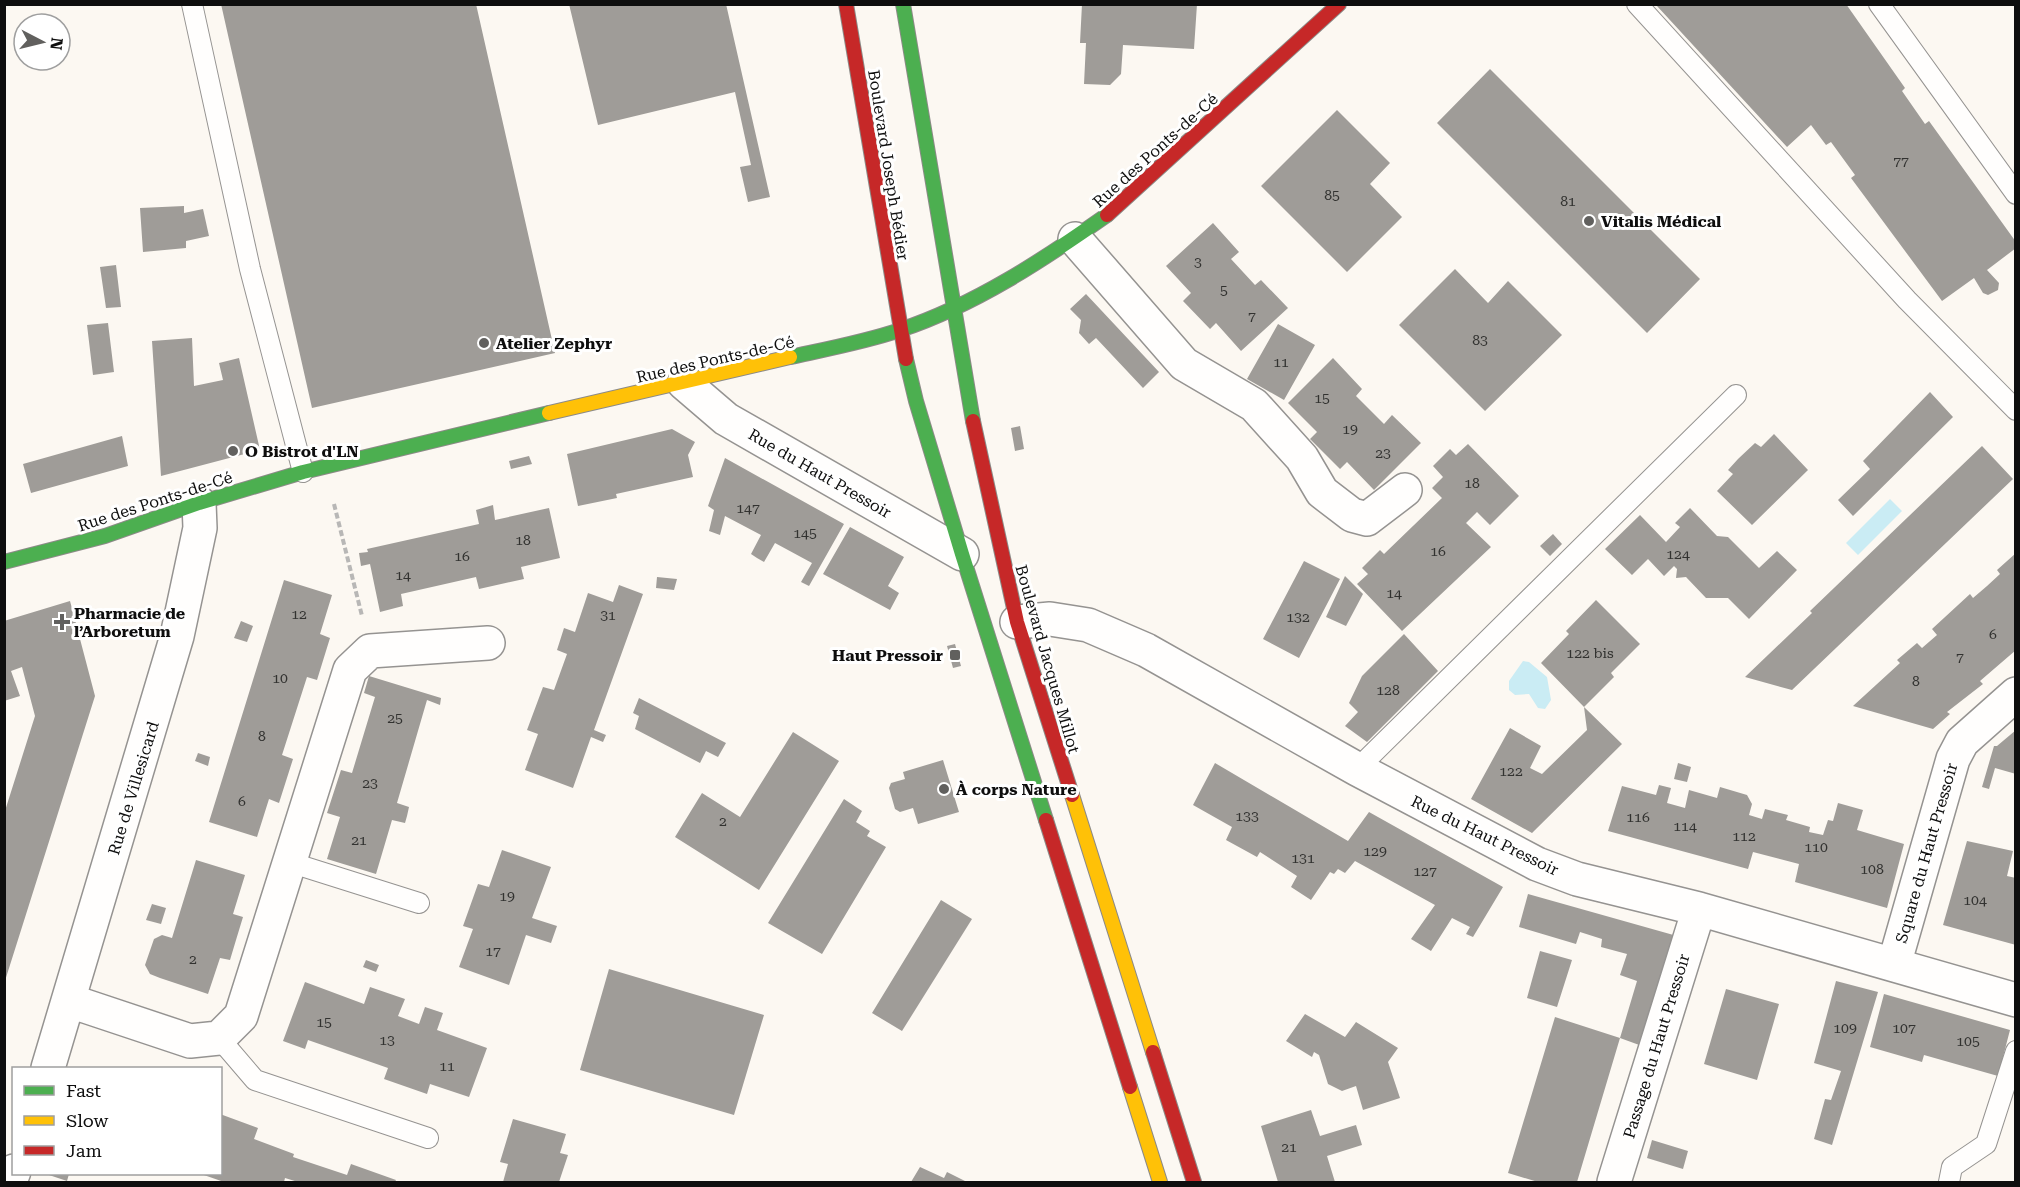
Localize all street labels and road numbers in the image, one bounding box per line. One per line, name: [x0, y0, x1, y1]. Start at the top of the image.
street label: Boulevard Joseph Bédier: [864, 68, 913, 262]
street label: Rue des Ponts-de-Cé: [1089, 89, 1222, 211]
street label: Rue des Ponts-de-Cé: [634, 332, 796, 387]
street label: Rue du Haut Pressoir: [745, 425, 895, 522]
street label: Rue des Ponts-de-Cé: [75, 467, 235, 535]
street label: Boulevard Jacques Millot: [1011, 563, 1084, 756]
street label: Rue de Villesicard: [104, 719, 163, 857]
street label: Square du Haut Pressoir: [1892, 761, 1961, 945]
street label: Rue du Haut Pressoir: [1408, 791, 1562, 880]
street label: Passage du Haut Pressoir: [1619, 951, 1694, 1141]

